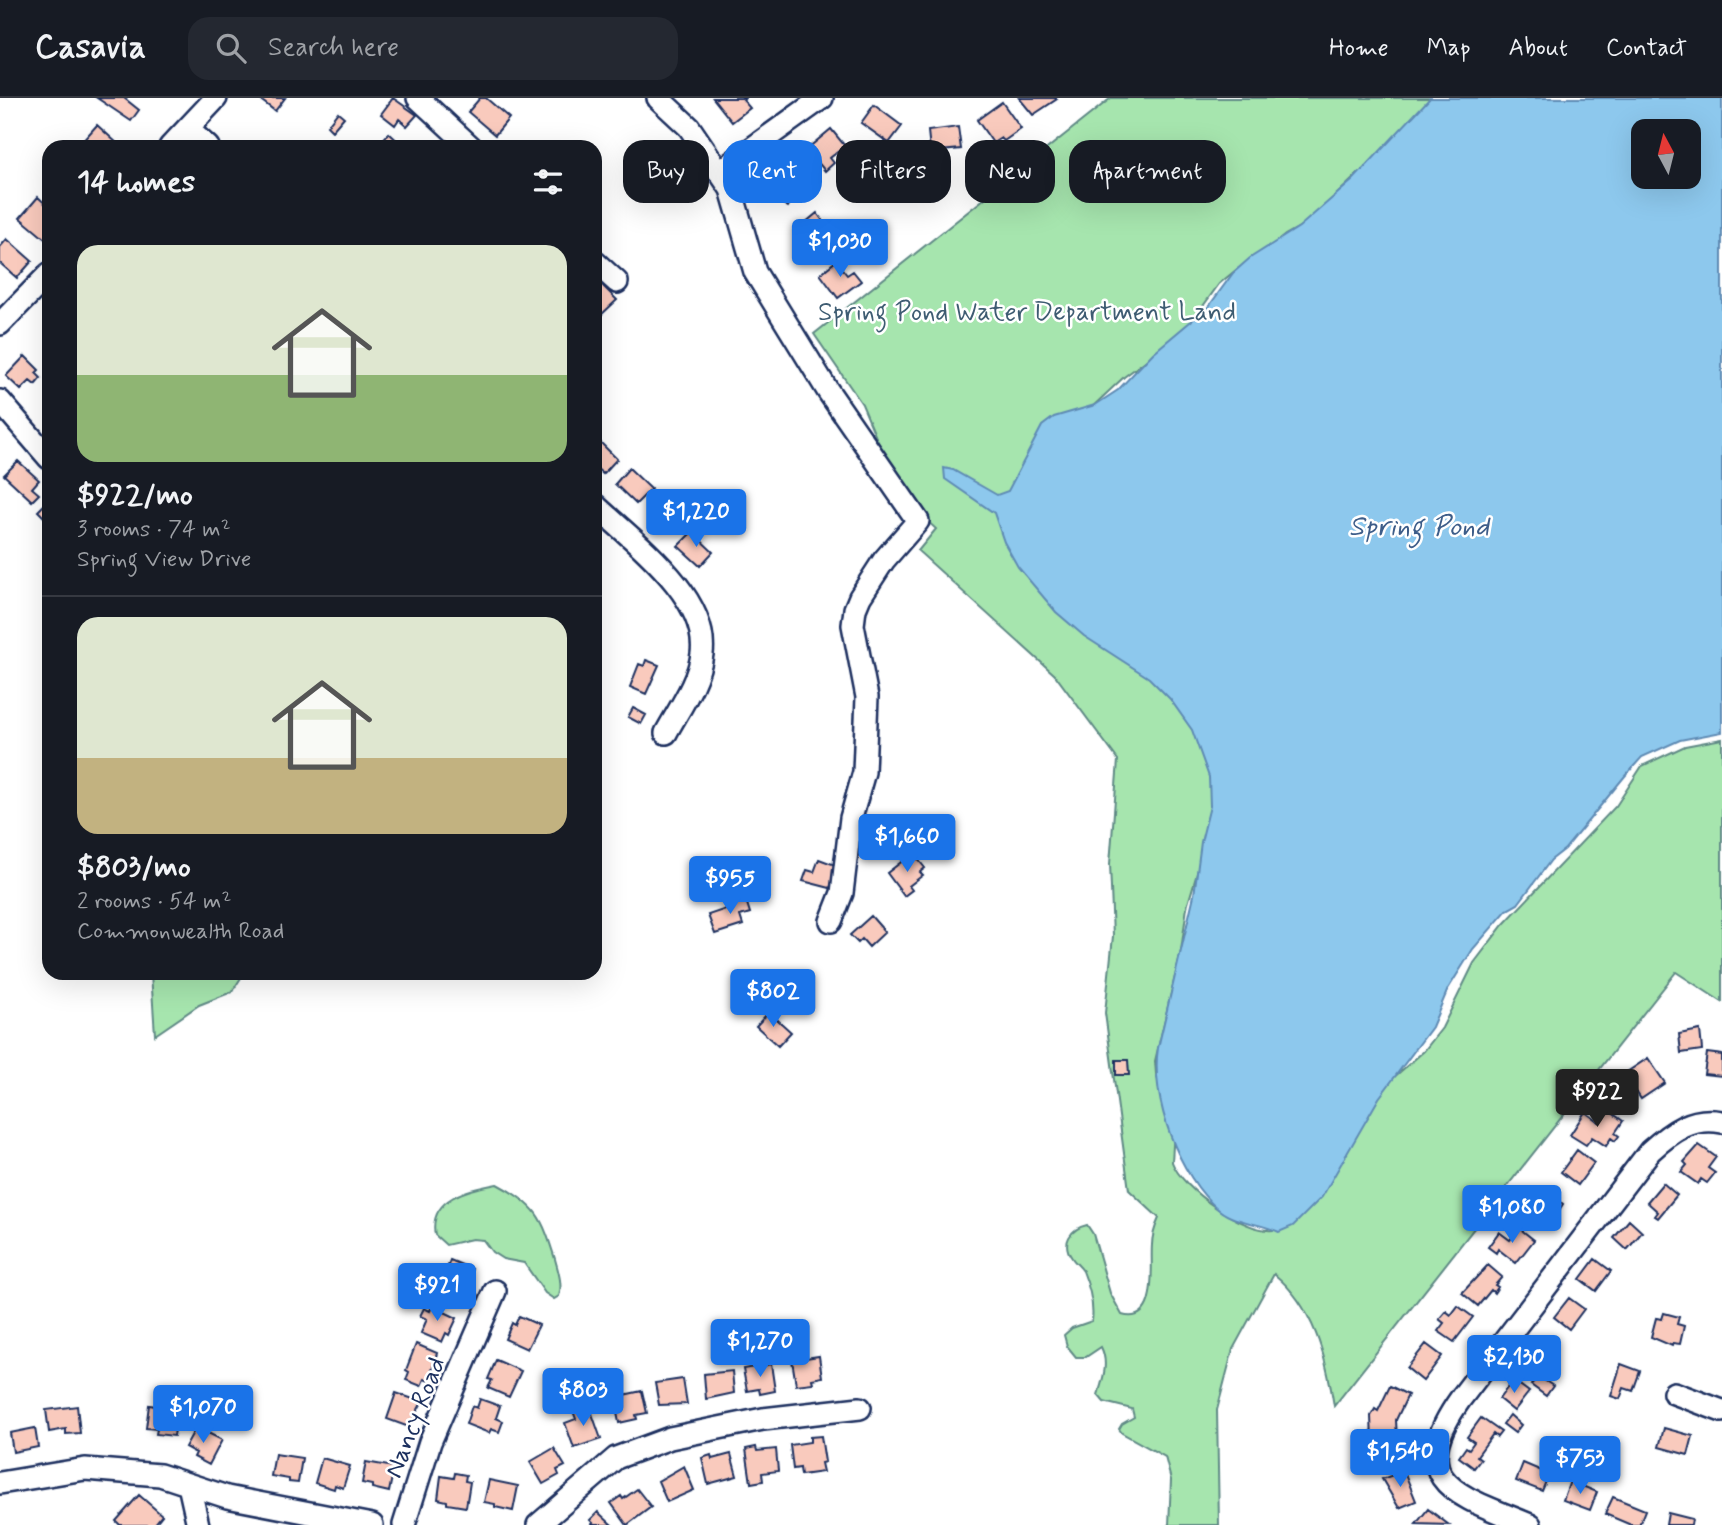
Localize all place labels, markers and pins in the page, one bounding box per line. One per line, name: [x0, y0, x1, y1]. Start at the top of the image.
pin: $1,030: [783, 220, 897, 279]
pin: $1,220: [639, 490, 753, 549]
pin: $1,660: [850, 814, 964, 874]
pin: $955: [689, 856, 771, 916]
pin: $802: [732, 970, 814, 1029]
pin: $922: [1556, 1070, 1638, 1129]
pin: $1,080: [1455, 1186, 1569, 1245]
pin: $921: [396, 1264, 478, 1323]
pin: $1,270: [703, 1320, 817, 1379]
pin: $2,130: [1457, 1336, 1571, 1395]
pin: $803: [542, 1368, 624, 1428]
pin: $1,070: [146, 1386, 260, 1445]
pin: $1,540: [1343, 1430, 1457, 1489]
pin: $753: [1539, 1436, 1621, 1496]

